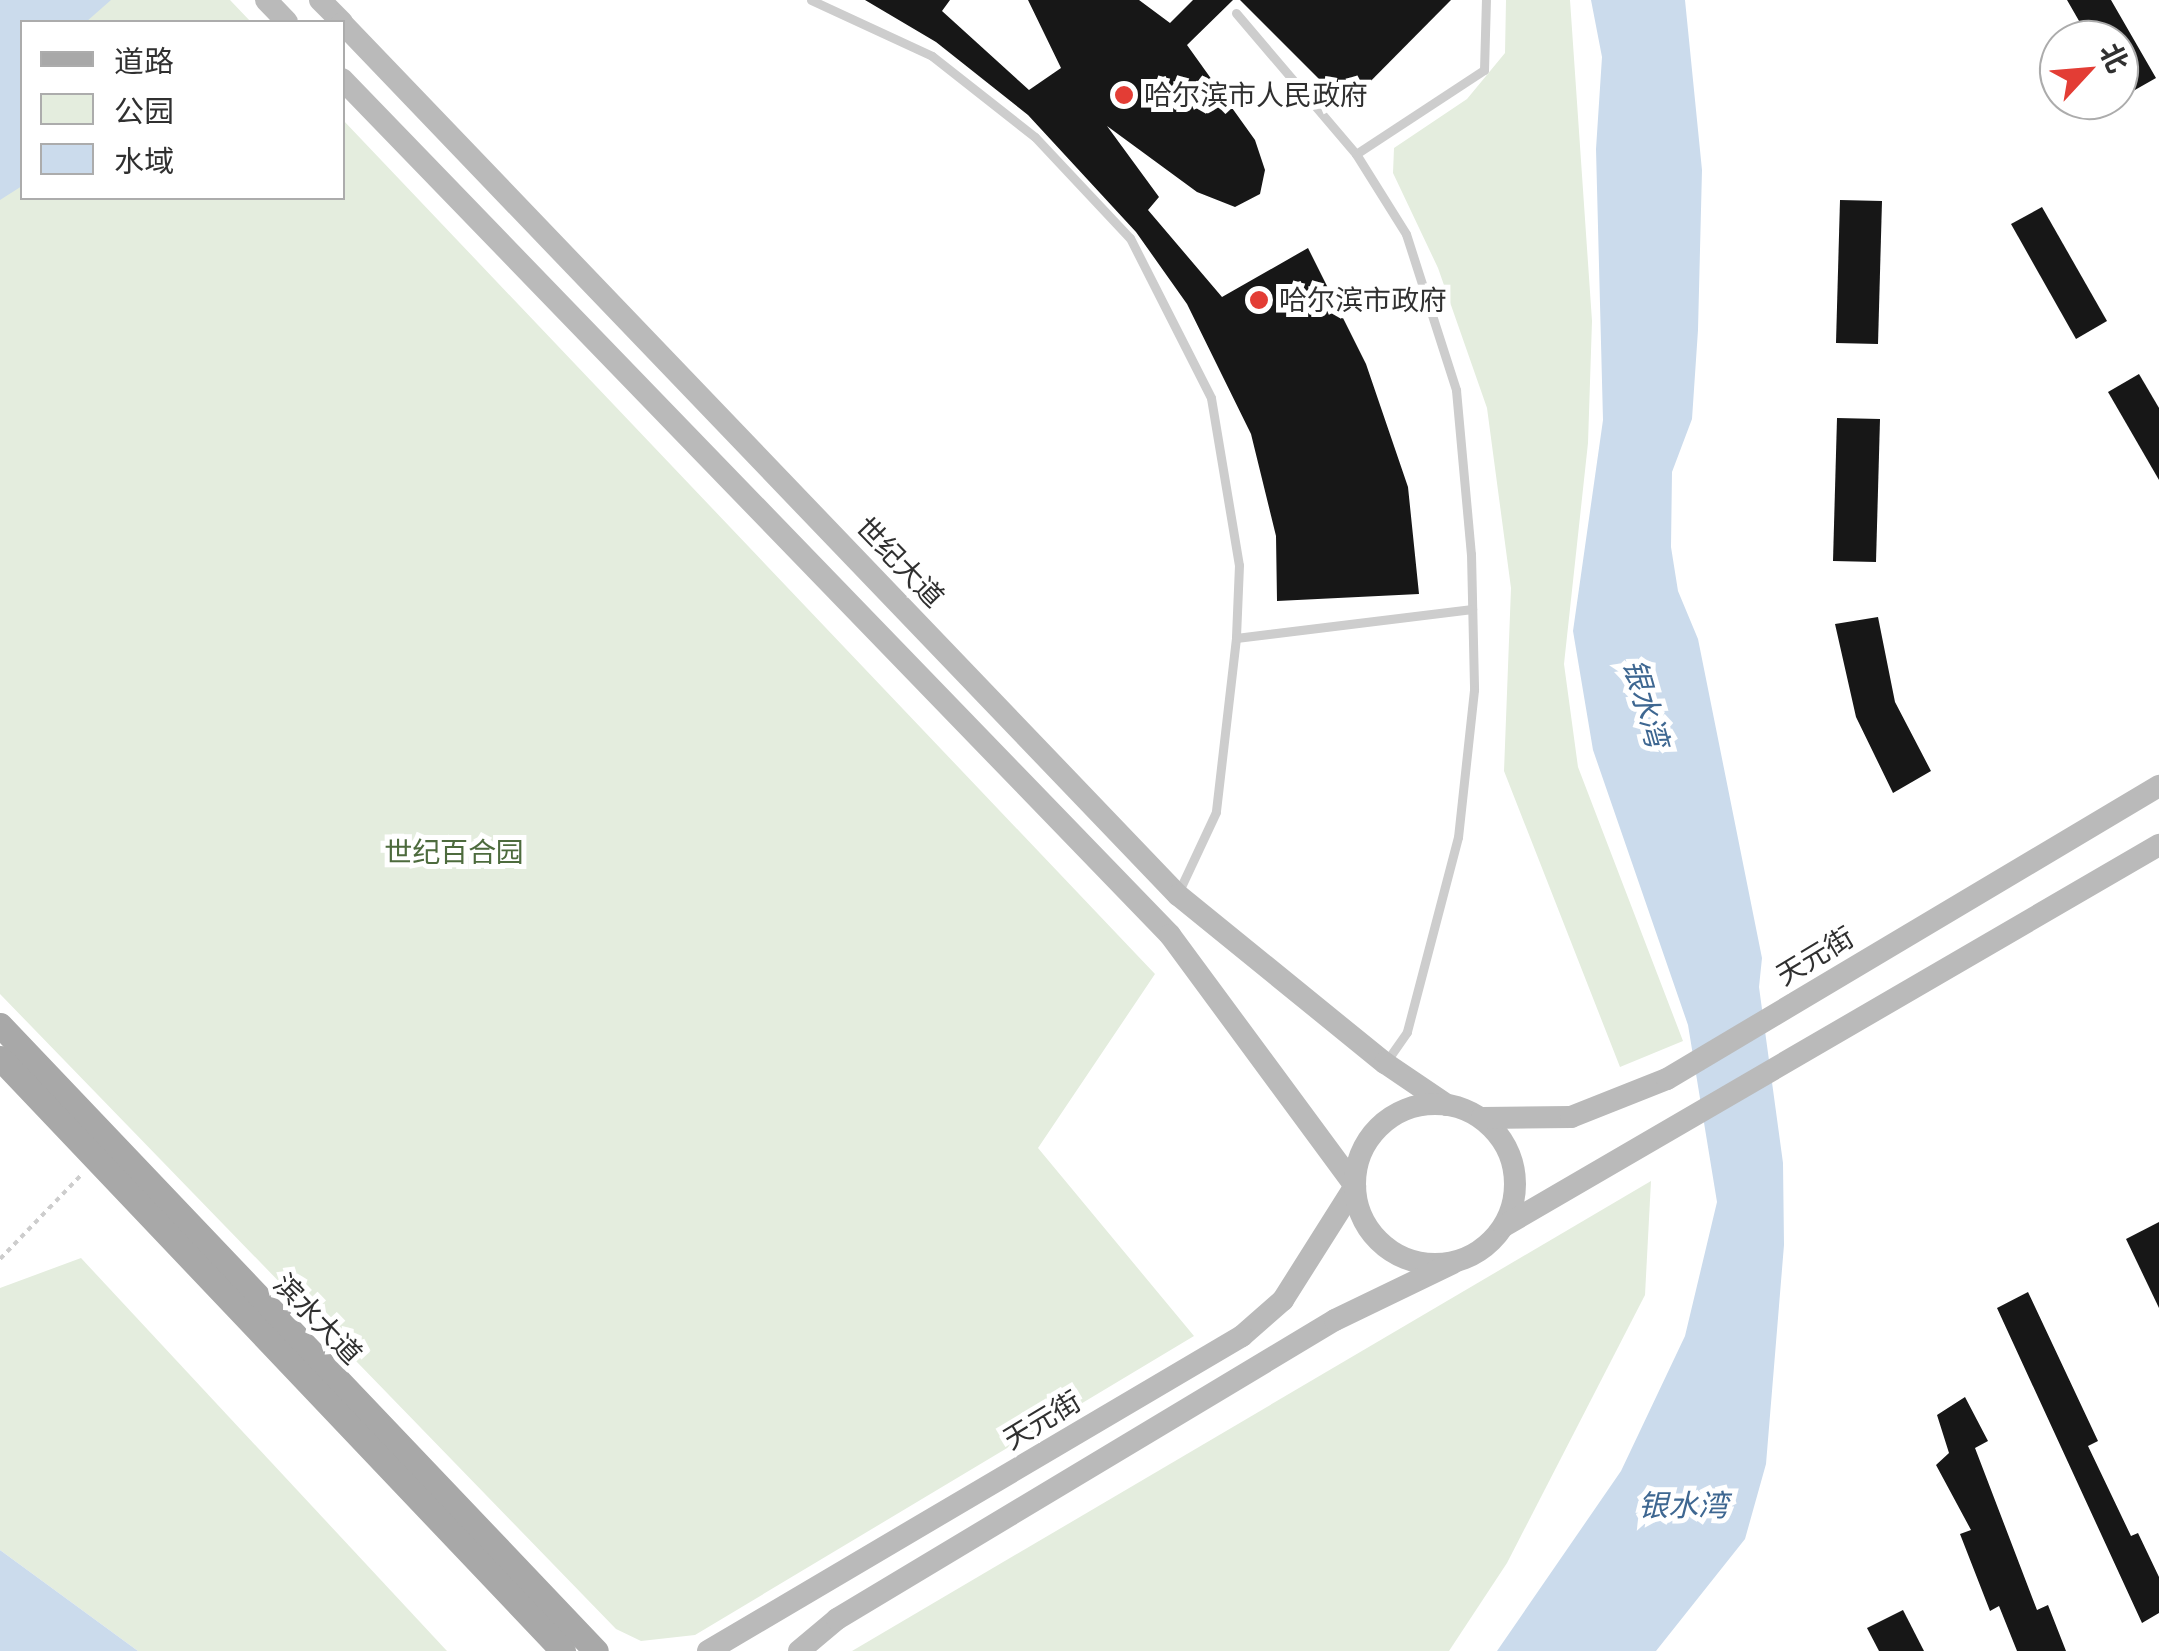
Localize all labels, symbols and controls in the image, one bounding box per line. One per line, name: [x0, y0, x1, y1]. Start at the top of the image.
legend: [20, 20, 345, 200]
north arrow: [2039, 20, 2139, 120]
text: 北: [2093, 38, 2136, 78]
text: 道路: [114, 43, 174, 80]
place label: 哈尔滨市人民政府: [1144, 78, 1368, 112]
marker: 哈尔滨市人民政府: [1113, 84, 1135, 106]
text: 公园: [114, 93, 174, 130]
text: 水域: [114, 143, 174, 180]
place label: 哈尔滨市政府: [1279, 283, 1447, 317]
marker: 哈尔滨市政府: [1248, 289, 1270, 311]
street label: 世纪大道: [849, 510, 951, 614]
water label: 银水湾: [1615, 655, 1675, 751]
park label: 世纪百合园: [384, 835, 524, 869]
street label: 天元街: [1770, 920, 1860, 992]
street label: 滨水大道: [267, 1267, 369, 1371]
street label: 天元街: [997, 1384, 1087, 1456]
water label: 银水湾: [1638, 1488, 1728, 1524]

